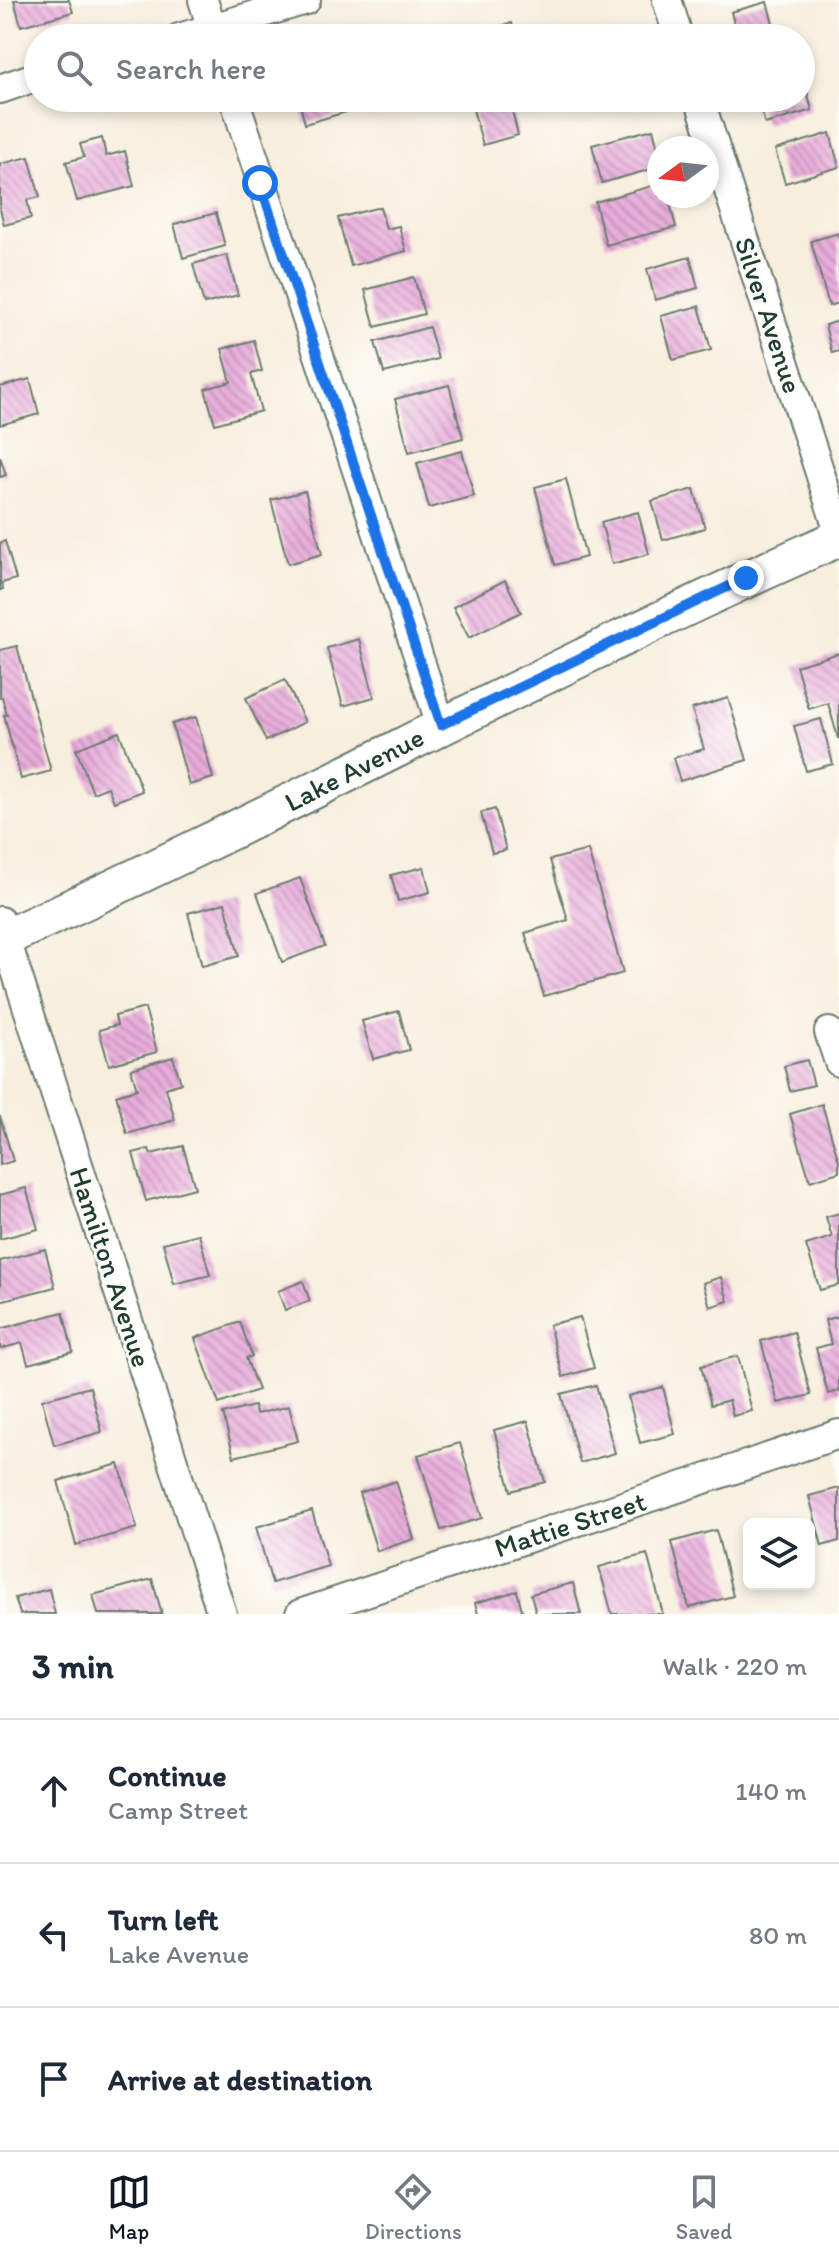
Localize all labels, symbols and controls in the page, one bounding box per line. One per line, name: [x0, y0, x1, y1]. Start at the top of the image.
search box: [24, 24, 815, 112]
icon: search: [52, 46, 96, 90]
text: Search here: [116, 50, 266, 87]
north arrow: [647, 136, 719, 208]
route start: [242, 165, 278, 201]
street label: Silver Avenue: [728, 233, 810, 397]
route end: [728, 560, 764, 596]
street label: Lake Avenue: [279, 719, 429, 819]
street label: Hamilton Avenue: [63, 1163, 159, 1371]
street label: Mattie Street: [490, 1483, 650, 1565]
map controls: [743, 1518, 815, 1590]
button: layers: [743, 1518, 815, 1590]
text: 3 min: [32, 1646, 114, 1687]
text: Walk · 220 m: [663, 1650, 807, 1682]
text: Continue: [108, 1757, 227, 1794]
icon: ahead: [32, 1769, 76, 1813]
text: 140 m: [736, 1775, 807, 1807]
text: Camp Street: [108, 1794, 248, 1826]
text: Turn left: [108, 1901, 219, 1938]
icon: left: [32, 1913, 76, 1957]
text: 80 m: [749, 1919, 807, 1951]
text: Lake Avenue: [108, 1938, 249, 1970]
icon: arrive: [32, 2057, 76, 2101]
text: Arrive at destination: [108, 2061, 372, 2098]
tab: Map: [107, 2170, 151, 2245]
tab: Directions: [365, 2170, 462, 2245]
tab: Saved: [676, 2170, 732, 2245]

